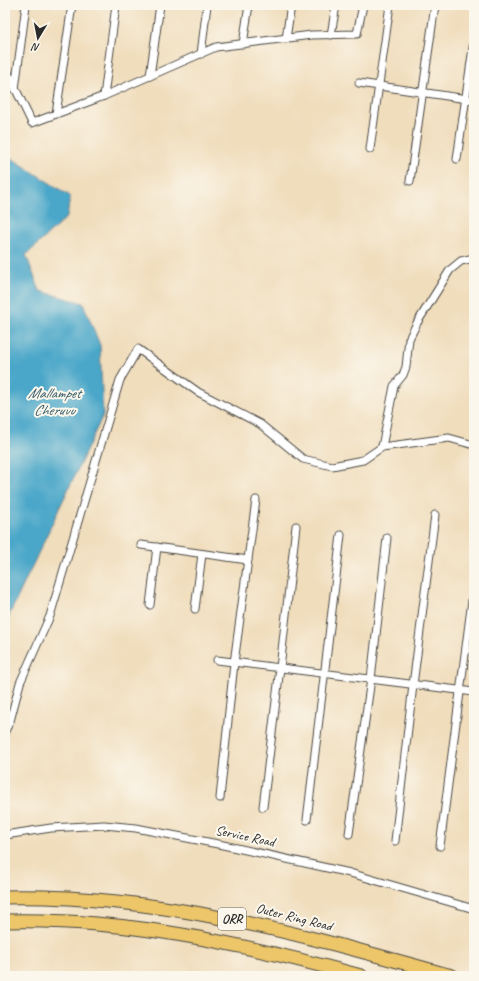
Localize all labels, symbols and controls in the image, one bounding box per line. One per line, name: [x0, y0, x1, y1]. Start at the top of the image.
north arrow: [18, 18, 58, 58]
text: N: [30, 40, 41, 55]
water label: Mallampet Cheruvu: [28, 384, 83, 420]
street label: Service Road: [214, 821, 279, 851]
street label: Outer Ring Road: [254, 899, 336, 935]
road number: ORR: [218, 908, 246, 930]

